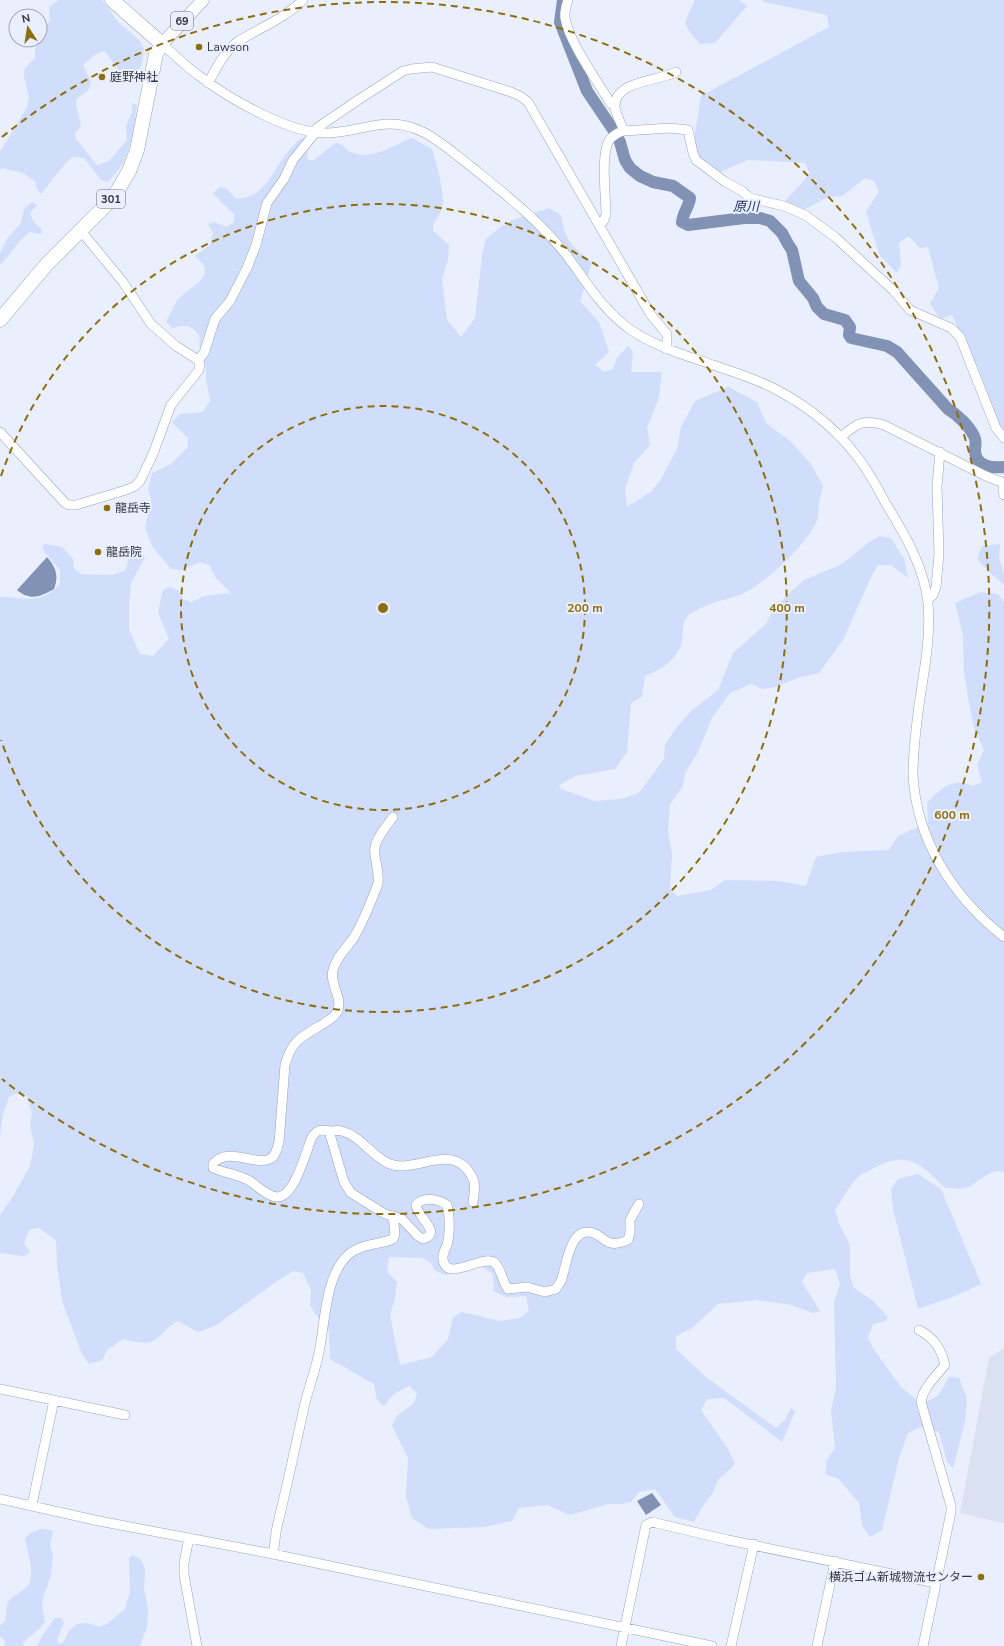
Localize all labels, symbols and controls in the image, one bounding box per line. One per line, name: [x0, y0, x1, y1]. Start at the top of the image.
north arrow: [8, 8, 48, 48]
text: N: [20, 11, 32, 27]
road number: 69: [171, 12, 193, 30]
place label: Lawson: [207, 39, 249, 55]
marker: Lawson: [194, 42, 204, 52]
place label: 庭野神社: [110, 69, 158, 85]
marker: 庭野神社: [97, 72, 107, 82]
road number: 301: [97, 190, 125, 208]
water label: 原川: [733, 198, 761, 216]
place label: 龍岳寺: [115, 500, 151, 516]
marker: 龍岳寺: [102, 503, 112, 513]
place label: 龍岳院: [106, 544, 142, 560]
marker: 龍岳院: [93, 547, 103, 557]
text: 200 m: [567, 600, 603, 616]
text: 400 m: [769, 600, 805, 616]
centre of rings: [376, 601, 390, 615]
text: 600 m: [934, 807, 970, 823]
place label: 横浜ゴム新城物流センター: [829, 1569, 973, 1585]
marker: 横浜ゴム新城物流センター: [976, 1572, 986, 1582]

